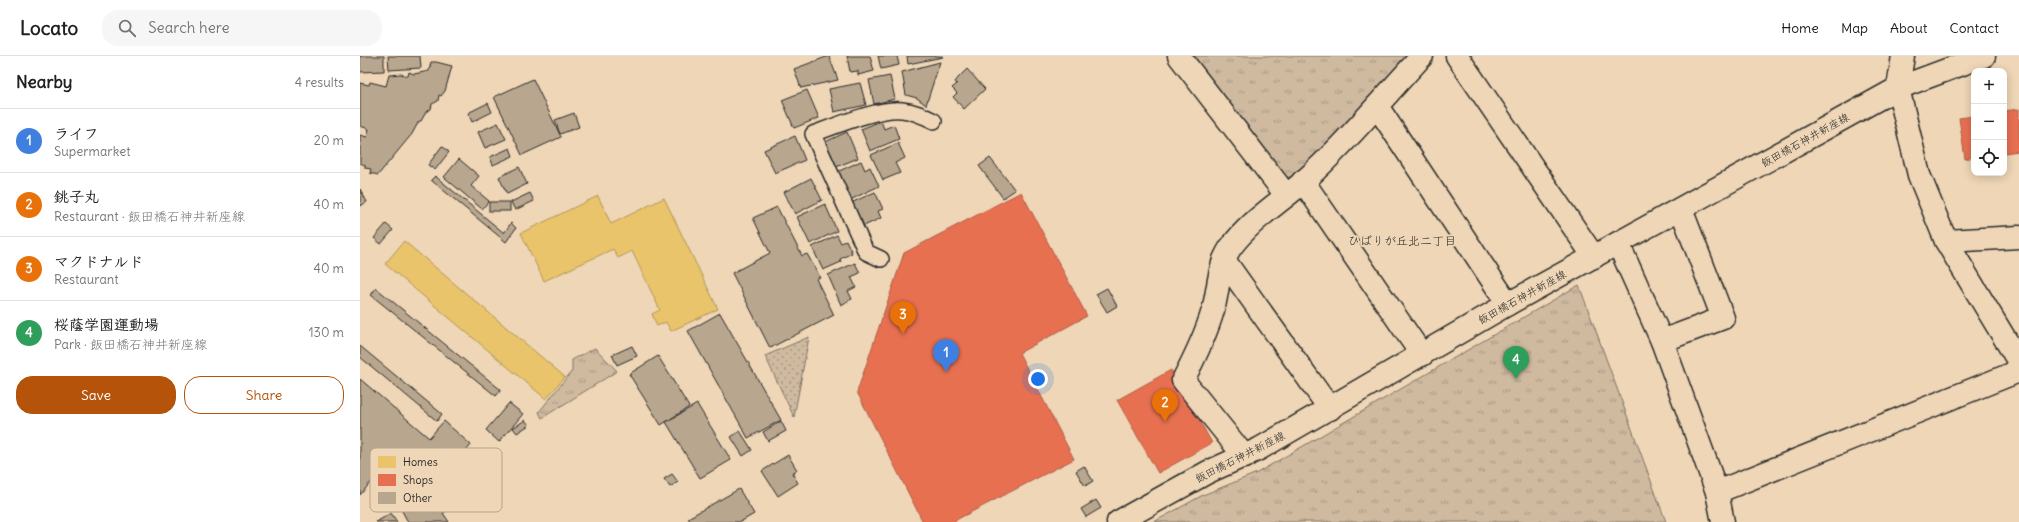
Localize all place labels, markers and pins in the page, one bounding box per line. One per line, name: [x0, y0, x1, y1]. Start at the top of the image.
pin: 3: [890, 301, 916, 334]
pin: 1: [933, 339, 959, 372]
pin: 4: [1503, 346, 1529, 379]
pin: 2: [1152, 389, 1178, 422]

